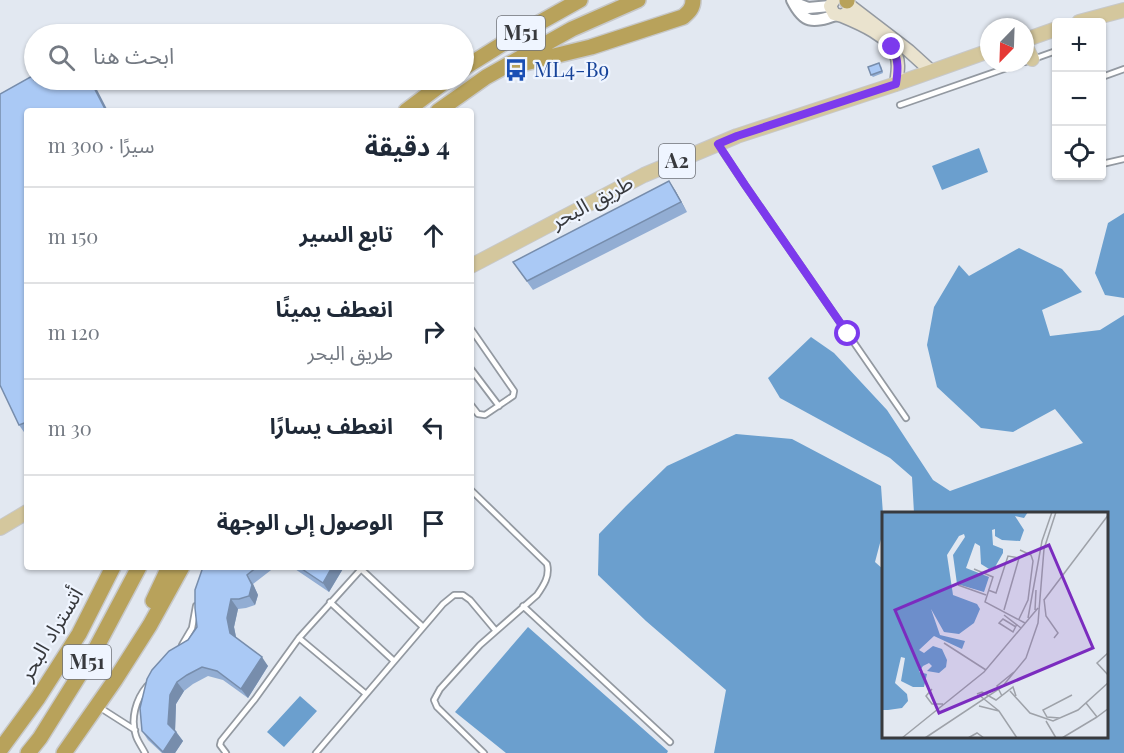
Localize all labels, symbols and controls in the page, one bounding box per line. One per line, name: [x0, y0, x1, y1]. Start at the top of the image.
road number: M51: [497, 16, 545, 50]
north arrow: [980, 18, 1034, 72]
map controls: [1052, 18, 1106, 180]
button: +: [1052, 18, 1106, 72]
search box: [24, 24, 474, 90]
route end: [878, 33, 904, 59]
text: ابحث هنا: [93, 40, 174, 70]
icon: search: [45, 41, 78, 74]
place label: ML4-B9: [534, 54, 609, 82]
bus stop icon: ML4-B9: [503, 57, 529, 83]
button: −: [1052, 72, 1106, 126]
button: locate: [1052, 126, 1106, 180]
text: 4 دقيقة: [365, 128, 450, 163]
text: سيرًا · 300 m: [48, 131, 154, 158]
road number: A2: [659, 144, 695, 178]
street label: طريق البحر: [544, 167, 638, 235]
text: تابع السير: [300, 218, 393, 248]
icon: ahead: [417, 219, 450, 252]
text: 150 m: [48, 222, 98, 249]
text: انعطف يمينًا: [275, 293, 393, 323]
icon: right: [417, 315, 450, 348]
text: 120 m: [48, 318, 100, 345]
route start: [834, 320, 860, 346]
text: طريق البحر: [308, 338, 393, 365]
text: انعطف يسارًا: [270, 410, 393, 440]
icon: left: [417, 411, 450, 444]
text: 30 m: [48, 414, 92, 441]
text: الوصول إلى الوجهة: [217, 506, 393, 536]
icon: arrive: [417, 507, 450, 540]
inset map: [882, 512, 1109, 738]
street label: أتستراد البحر: [10, 581, 88, 686]
road number: M51: [63, 645, 111, 679]

